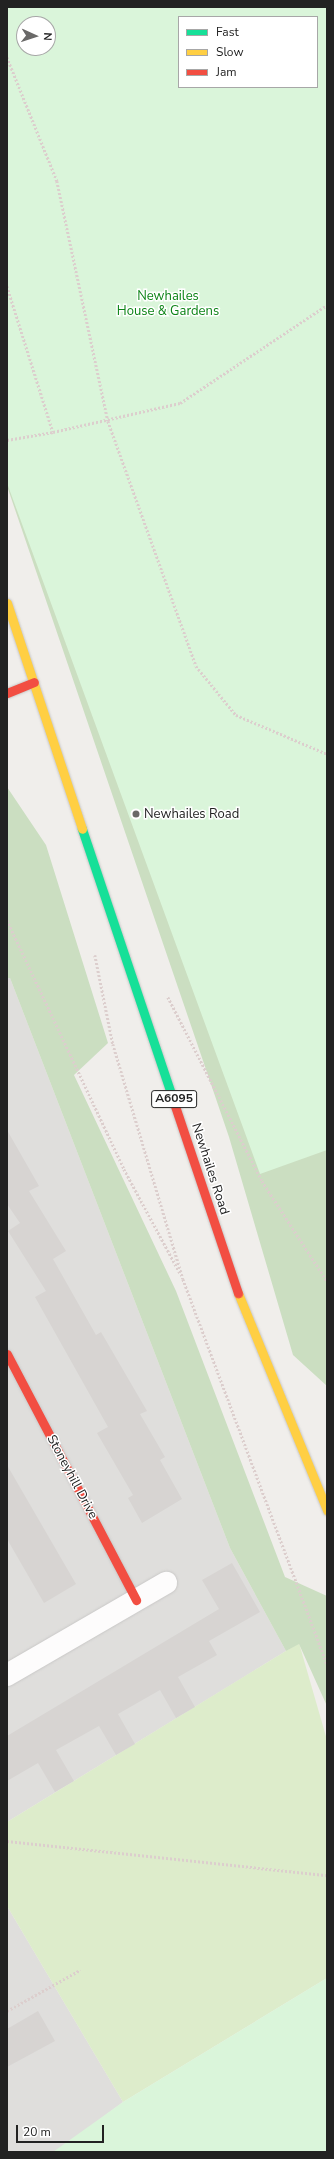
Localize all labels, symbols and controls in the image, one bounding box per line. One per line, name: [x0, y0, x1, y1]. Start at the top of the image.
north arrow: [16, 16, 56, 56]
legend: [178, 16, 318, 88]
text: Fast: [216, 24, 239, 40]
text: N: [40, 32, 55, 41]
text: Slow: [216, 44, 244, 60]
text: Jam: [216, 64, 237, 80]
park label: Newhailes House & Gardens: [117, 289, 219, 320]
place label: Newhailes Road: [144, 806, 239, 822]
marker: Newhailes Road: [131, 809, 141, 819]
road number: A6095: [151, 1089, 197, 1109]
street label: Newhailes Road: [188, 1121, 232, 1217]
street label: Stoneyhill Drive: [43, 1432, 101, 1522]
scale bar: [18, 2117, 106, 2143]
text: 20 m: [23, 2124, 51, 2140]

